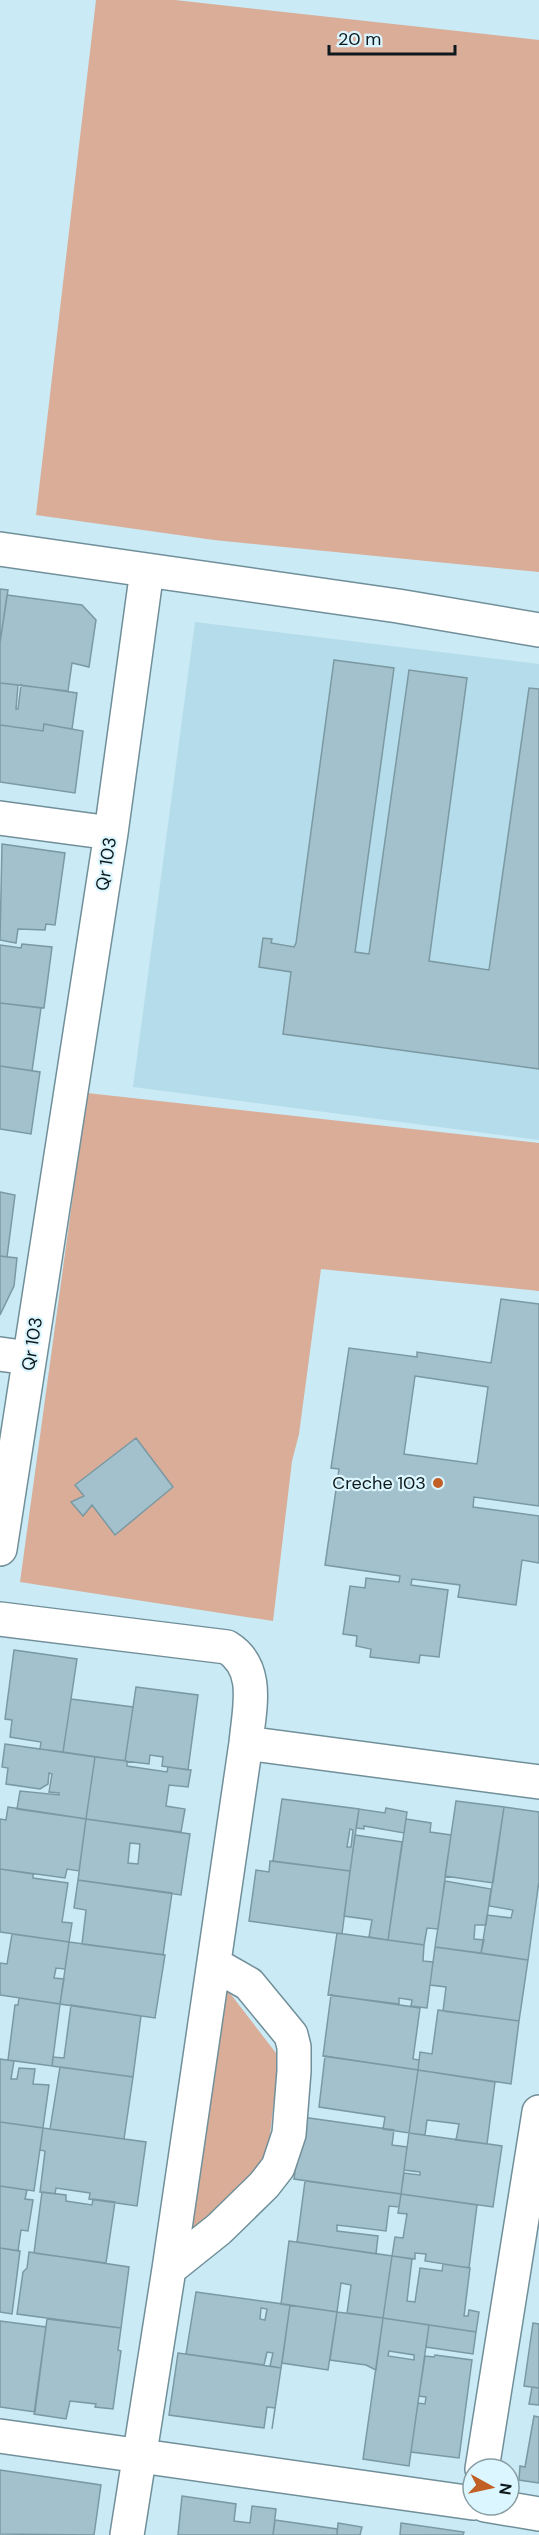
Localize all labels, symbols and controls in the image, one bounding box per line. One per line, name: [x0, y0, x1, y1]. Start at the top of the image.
scale bar: [329, 18, 455, 56]
text: 20 m: [338, 27, 381, 51]
street label: Qr 103: [90, 835, 122, 893]
street label: Qr 103: [16, 1315, 48, 1373]
place label: Creche 103: [332, 1471, 426, 1495]
marker: Creche 103: [431, 1476, 445, 1490]
north arrow: [461, 2457, 521, 2517]
text: N: [494, 2482, 517, 2496]

